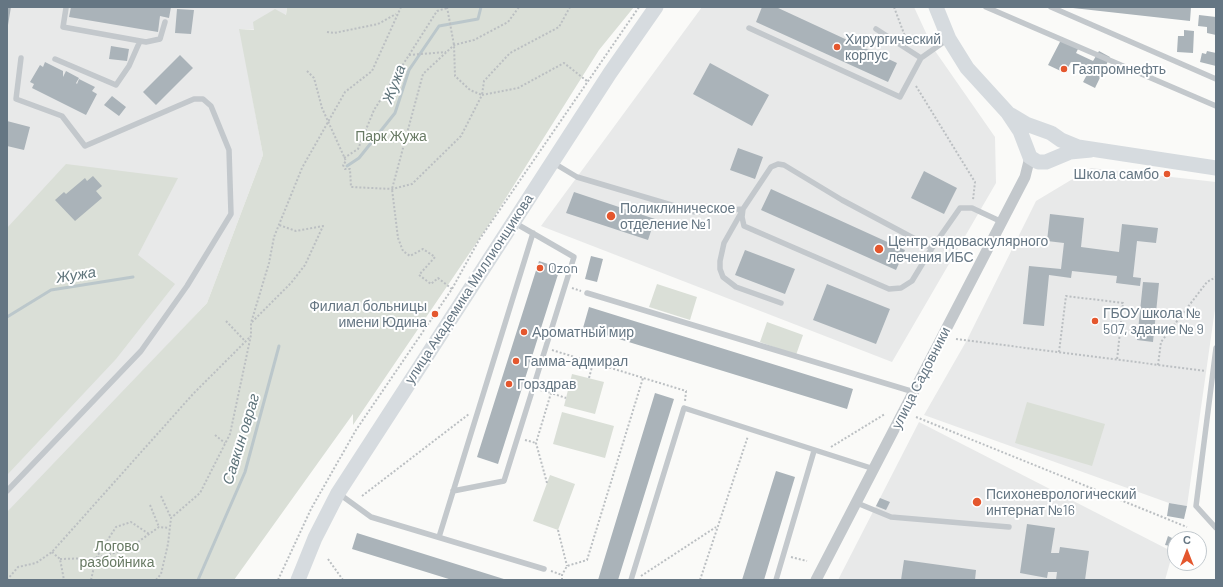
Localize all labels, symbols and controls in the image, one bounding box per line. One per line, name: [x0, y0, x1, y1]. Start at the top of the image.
place label: Хирургический корпус: [845, 31, 941, 64]
marker: Хирургический корпус: [832, 42, 842, 52]
place label: Газпромнефть: [1072, 61, 1166, 77]
water label: Жужа: [378, 62, 410, 106]
marker: Газпромнефть: [1059, 64, 1069, 74]
park label: Парк Жужа: [355, 128, 427, 144]
place label: Школа самбо: [1074, 166, 1159, 182]
marker: Школа самбо: [1162, 169, 1172, 179]
street label: улица Академика Миллионщикова: [401, 191, 537, 387]
place label: Поликлиническое отделение №1: [620, 200, 735, 232]
marker: Поликлиническое отделение №1: [605, 210, 617, 222]
place label: Центр эндоваскулярного лечения ИБС: [888, 233, 1048, 266]
marker: Центр эндоваскулярного лечения ИБС: [873, 243, 885, 255]
place label: Ozon: [548, 260, 578, 276]
water label: Жужа: [55, 263, 97, 287]
marker: Ozon: [535, 263, 545, 273]
place label: Филиал больницы имени Юдина: [309, 298, 427, 330]
place label: ГБОУ школа № 507, здание № 9: [1103, 305, 1204, 338]
marker: Филиал больницы имени Юдина: [430, 309, 440, 319]
marker: ГБОУ школа № 507, здание № 9: [1090, 316, 1100, 326]
place label: Ароматный мир: [532, 324, 634, 340]
street label: улица Садовники: [888, 324, 954, 432]
marker: Ароматный мир: [519, 327, 529, 337]
place label: Гамма-адмирал: [524, 353, 628, 369]
marker: Гамма-адмирал: [511, 356, 521, 366]
place label: Горздрав: [517, 376, 576, 392]
marker: Горздрав: [504, 379, 514, 389]
water label: Савкин овраг: [219, 391, 263, 487]
place label: Психоневрологический интернат №16: [986, 486, 1137, 518]
marker: Психоневрологический интернат №16: [971, 496, 983, 508]
north arrow: [1167, 531, 1207, 571]
text: С: [1183, 533, 1191, 546]
park label: Логово разбойника: [79, 538, 155, 570]

